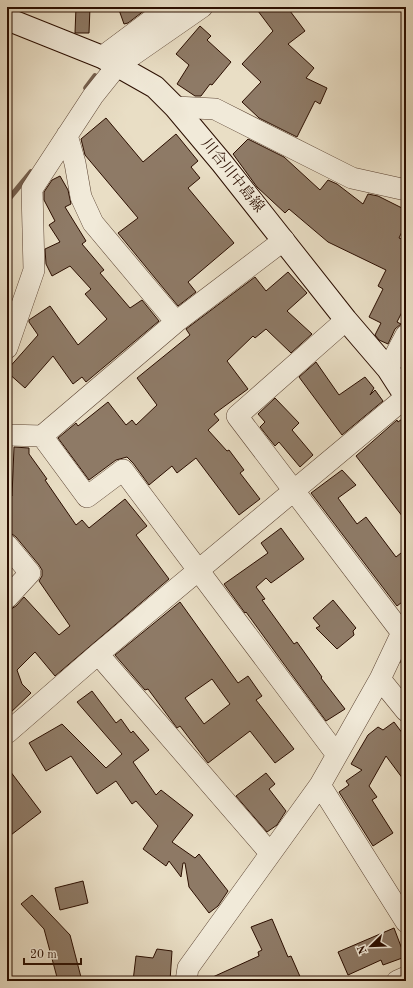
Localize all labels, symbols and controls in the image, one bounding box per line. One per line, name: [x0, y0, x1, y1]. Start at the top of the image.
street label: 川合川中島線: [198, 135, 268, 216]
north arrow: [351, 926, 391, 966]
scale bar: [24, 940, 81, 966]
text: N: [356, 943, 370, 955]
text: 20 m: [30, 949, 57, 961]

